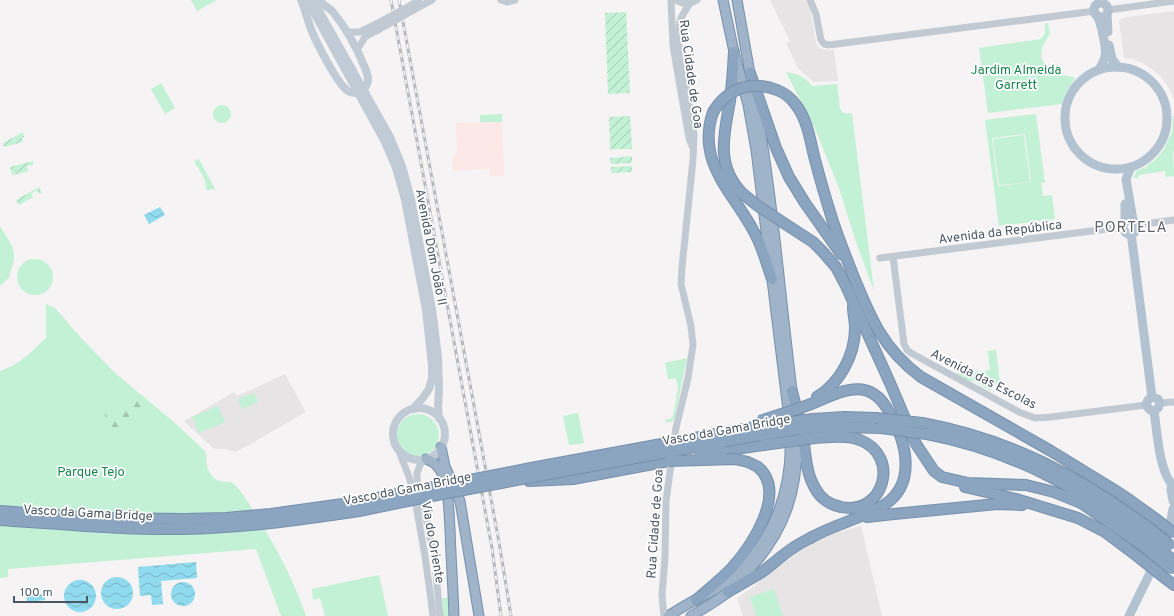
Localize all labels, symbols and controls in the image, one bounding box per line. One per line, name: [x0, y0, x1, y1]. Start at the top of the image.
street label: Rua Cidade de Goa: [674, 19, 706, 130]
park label: Jardim Almeida Garrett: [971, 63, 1061, 94]
street label: Avenida Dom João II: [411, 188, 449, 307]
street label: Avenida da República: [938, 217, 1063, 248]
district label: PORTELA: [1094, 219, 1168, 238]
street label: Avenida das Escolas: [927, 346, 1039, 413]
street label: Vasco da Gama Bridge: [661, 412, 792, 450]
park label: Parque Tejo: [57, 465, 125, 481]
street label: Rua Cidade de Goa: [644, 469, 668, 579]
street label: Vasco da Gama Bridge: [342, 470, 473, 510]
street label: Via do Oriente: [417, 500, 447, 585]
street label: Vasco da Gama Bridge: [23, 503, 153, 525]
scale bar: [14, 578, 87, 604]
text: 100 m: [20, 585, 53, 601]

